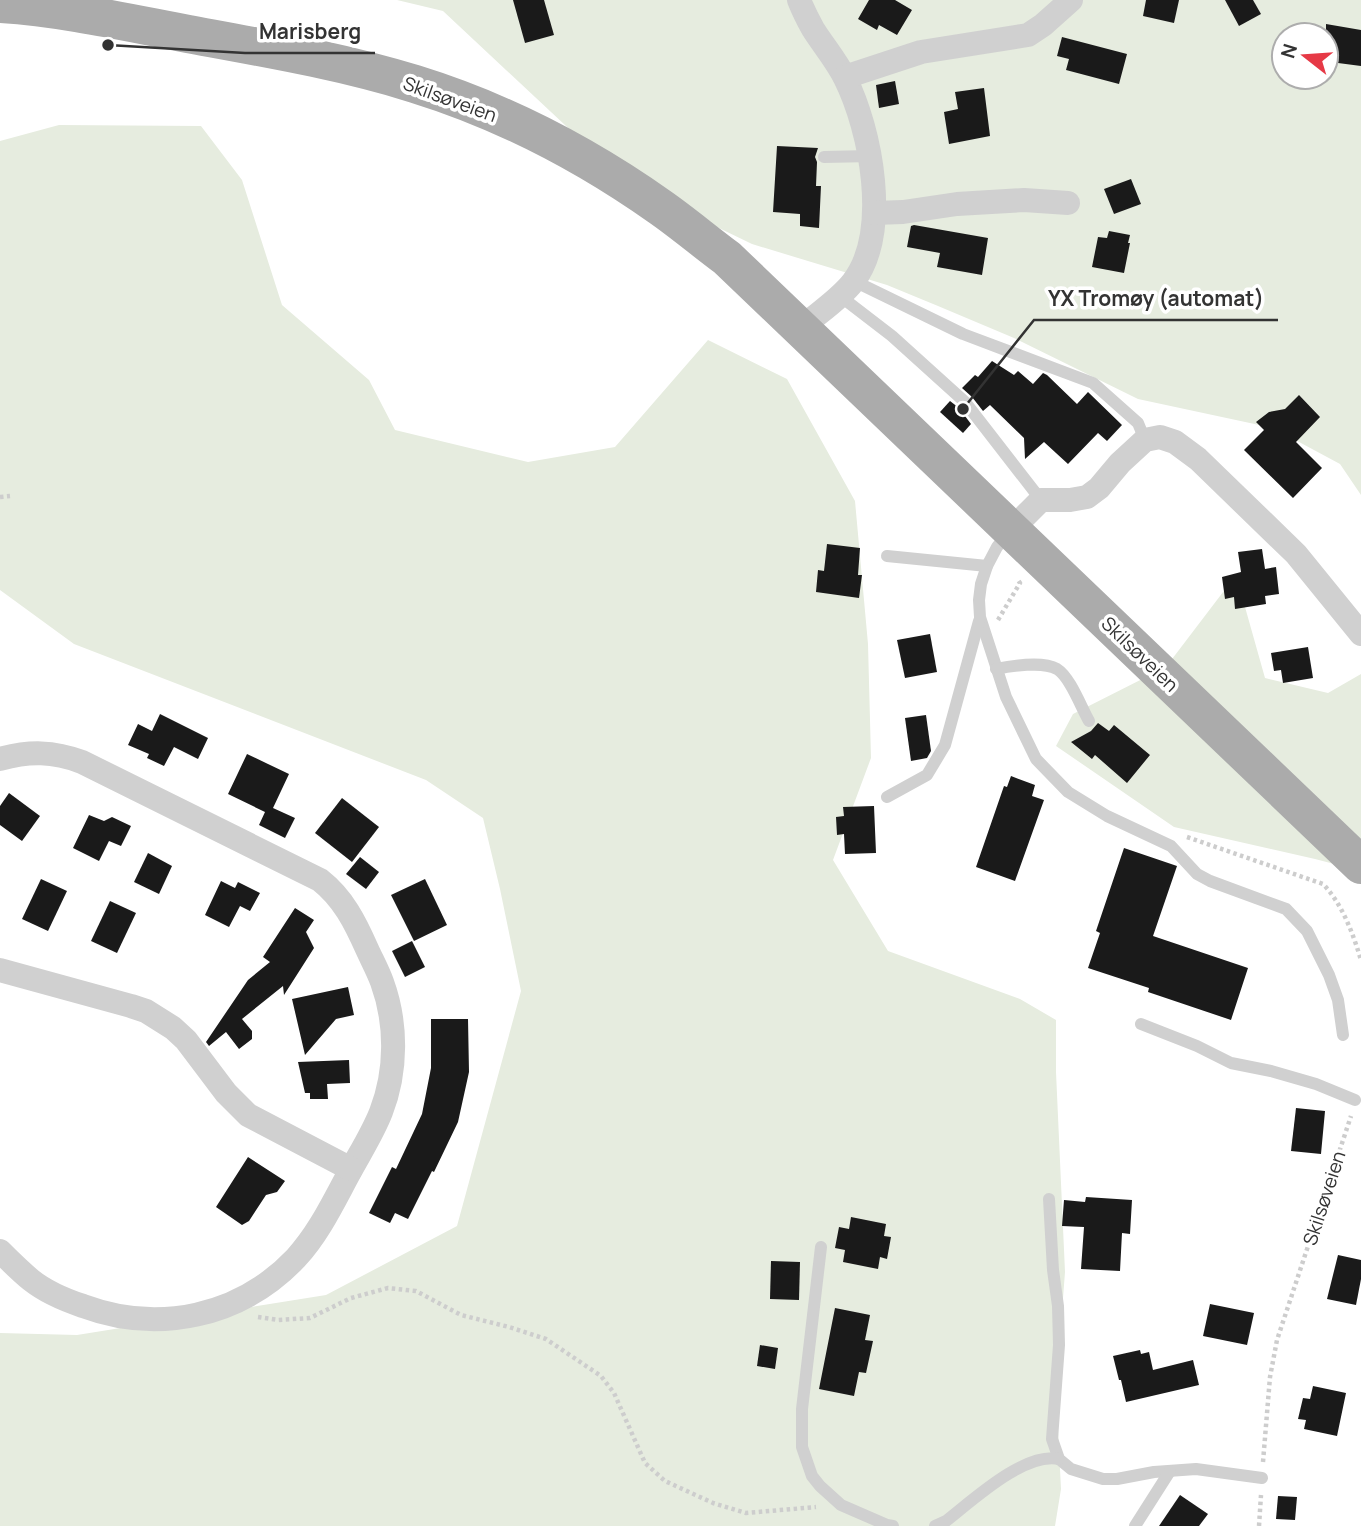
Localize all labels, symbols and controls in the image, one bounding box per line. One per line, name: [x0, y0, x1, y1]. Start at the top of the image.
callout: Marisberg: [245, 11, 375, 53]
text: Marisberg: [259, 17, 361, 45]
north arrow: [1270, 21, 1340, 91]
text: N: [1274, 41, 1303, 61]
street label: Skilsøveien: [400, 70, 500, 128]
callout: YX Tromøy (automat): [1034, 278, 1278, 320]
text: YX Tromøy (automat): [1048, 284, 1264, 312]
street label: Skilsøveien: [1096, 611, 1184, 697]
street label: Skilsøveien: [1297, 1147, 1351, 1249]

